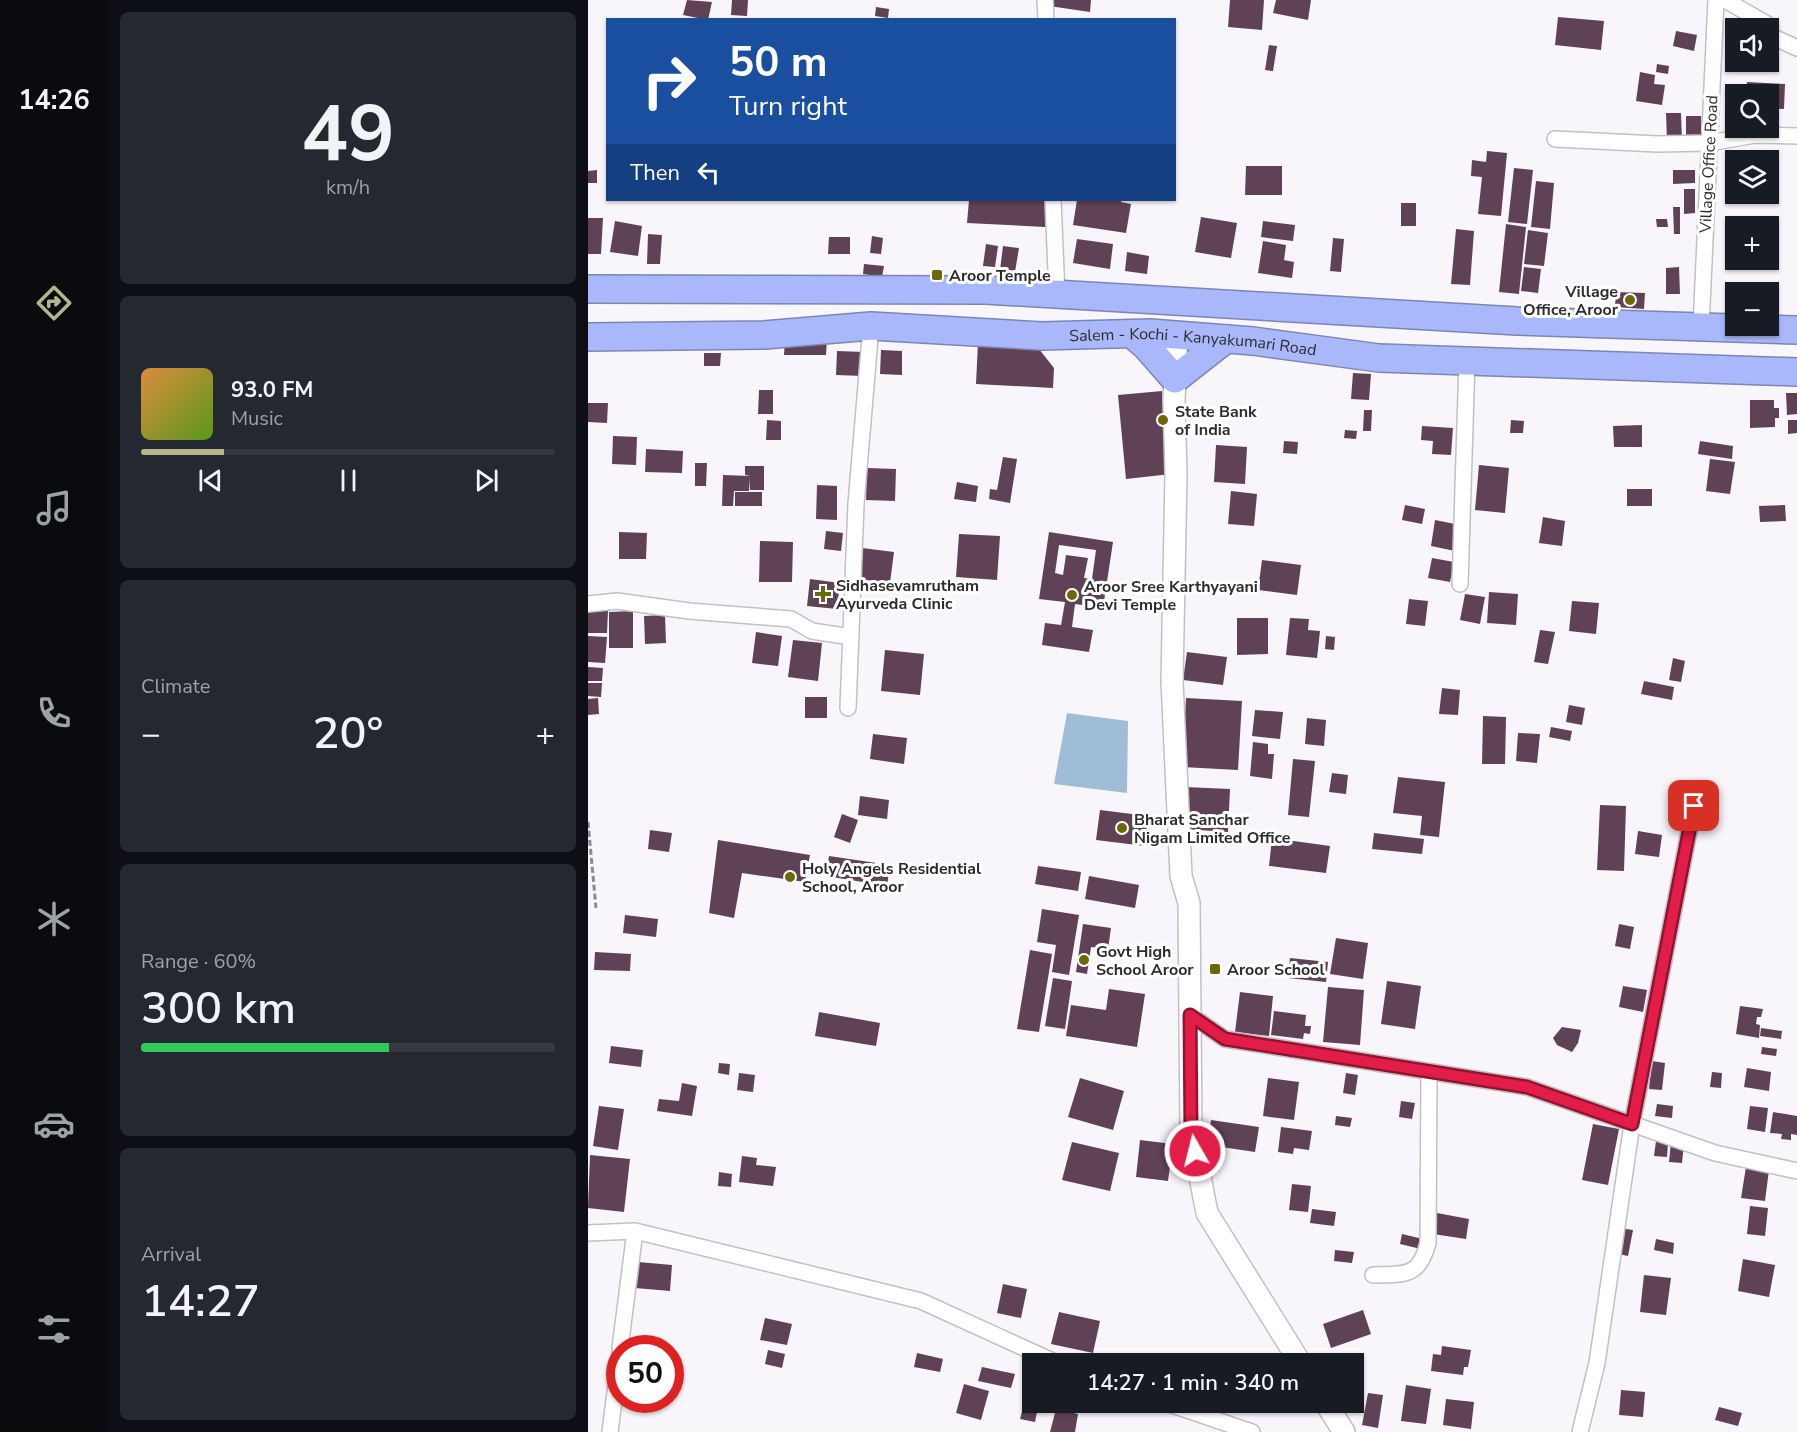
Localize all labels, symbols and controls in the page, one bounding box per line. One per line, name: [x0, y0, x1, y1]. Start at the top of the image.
map controls: [1725, 18, 1779, 336]
button: sound: [1725, 18, 1779, 72]
text: 50 m: [729, 34, 828, 91]
icon: right: [630, 42, 708, 120]
text: 49: [301, 81, 395, 188]
text: 14:26: [18, 82, 90, 119]
button: search: [1725, 84, 1779, 138]
text: Turn right: [729, 88, 847, 125]
street label: Village Office Road: [1694, 95, 1724, 235]
button: layers: [1725, 150, 1779, 204]
icon: left: [692, 156, 725, 189]
text: Then: [630, 158, 680, 188]
text: km/h: [326, 174, 370, 201]
button: +: [1725, 216, 1779, 270]
place label: Aroor Temple: [949, 265, 1051, 287]
marker: Aroor Temple: [930, 268, 944, 282]
place label: Village Office, Aroor: [1523, 281, 1619, 321]
icon: directions: [33, 282, 75, 324]
button: −: [1725, 282, 1779, 336]
marker: Village Office, Aroor: [1623, 293, 1637, 307]
street label: Salem - Kochi - Kanyakumari Road: [1069, 323, 1318, 361]
text: 93.0 FM: [231, 375, 313, 405]
place label: State Bank of India: [1175, 401, 1257, 441]
text: Music: [231, 405, 283, 432]
marker: State Bank of India: [1156, 413, 1170, 427]
icon: previous: [194, 464, 227, 497]
icon: pause: [332, 464, 365, 497]
icon: next: [470, 464, 503, 497]
icon: music: [33, 487, 75, 529]
place label: Sidhasevamrutham Ayurveda Clinic: [836, 575, 979, 615]
place label: Aroor Sree Karthyayani Devi Temple: [1084, 576, 1258, 616]
marker: Sidhasevamrutham Ayurveda Clinic: [814, 585, 832, 603]
marker: Aroor Sree Karthyayani Devi Temple: [1065, 588, 1079, 602]
text: Climate: [141, 673, 210, 700]
icon: phone: [33, 692, 75, 734]
text: 20°: [313, 703, 383, 764]
text: −: [141, 712, 161, 757]
text: +: [535, 712, 555, 757]
pin: [1668, 780, 1719, 831]
icon: arrive: [1677, 789, 1710, 822]
place label: Bharat Sanchar Nigam Limited Office: [1134, 809, 1291, 849]
marker: Bharat Sanchar Nigam Limited Office: [1115, 821, 1129, 835]
place label: Holy Angels Residential School, Aroor: [802, 858, 981, 898]
marker: Holy Angels Residential School, Aroor: [783, 870, 797, 884]
icon: climate: [33, 898, 75, 940]
place label: Govt High School Aroor: [1096, 941, 1194, 981]
text: Range · 60%: [141, 948, 256, 975]
marker: Govt High School Aroor: [1077, 953, 1091, 967]
place label: Aroor School: [1227, 959, 1325, 981]
marker: Aroor School: [1208, 962, 1222, 976]
text: 300 km: [141, 978, 296, 1039]
icon: car: [33, 1103, 75, 1145]
position arrow: [1163, 1119, 1227, 1183]
text: Arrival: [141, 1241, 201, 1268]
text: 14:27: [141, 1271, 260, 1332]
icon: filters: [33, 1308, 75, 1350]
speed limit sign: 50: [606, 1335, 684, 1413]
text: 14:27 · 1 min · 340 m: [1087, 1368, 1299, 1398]

